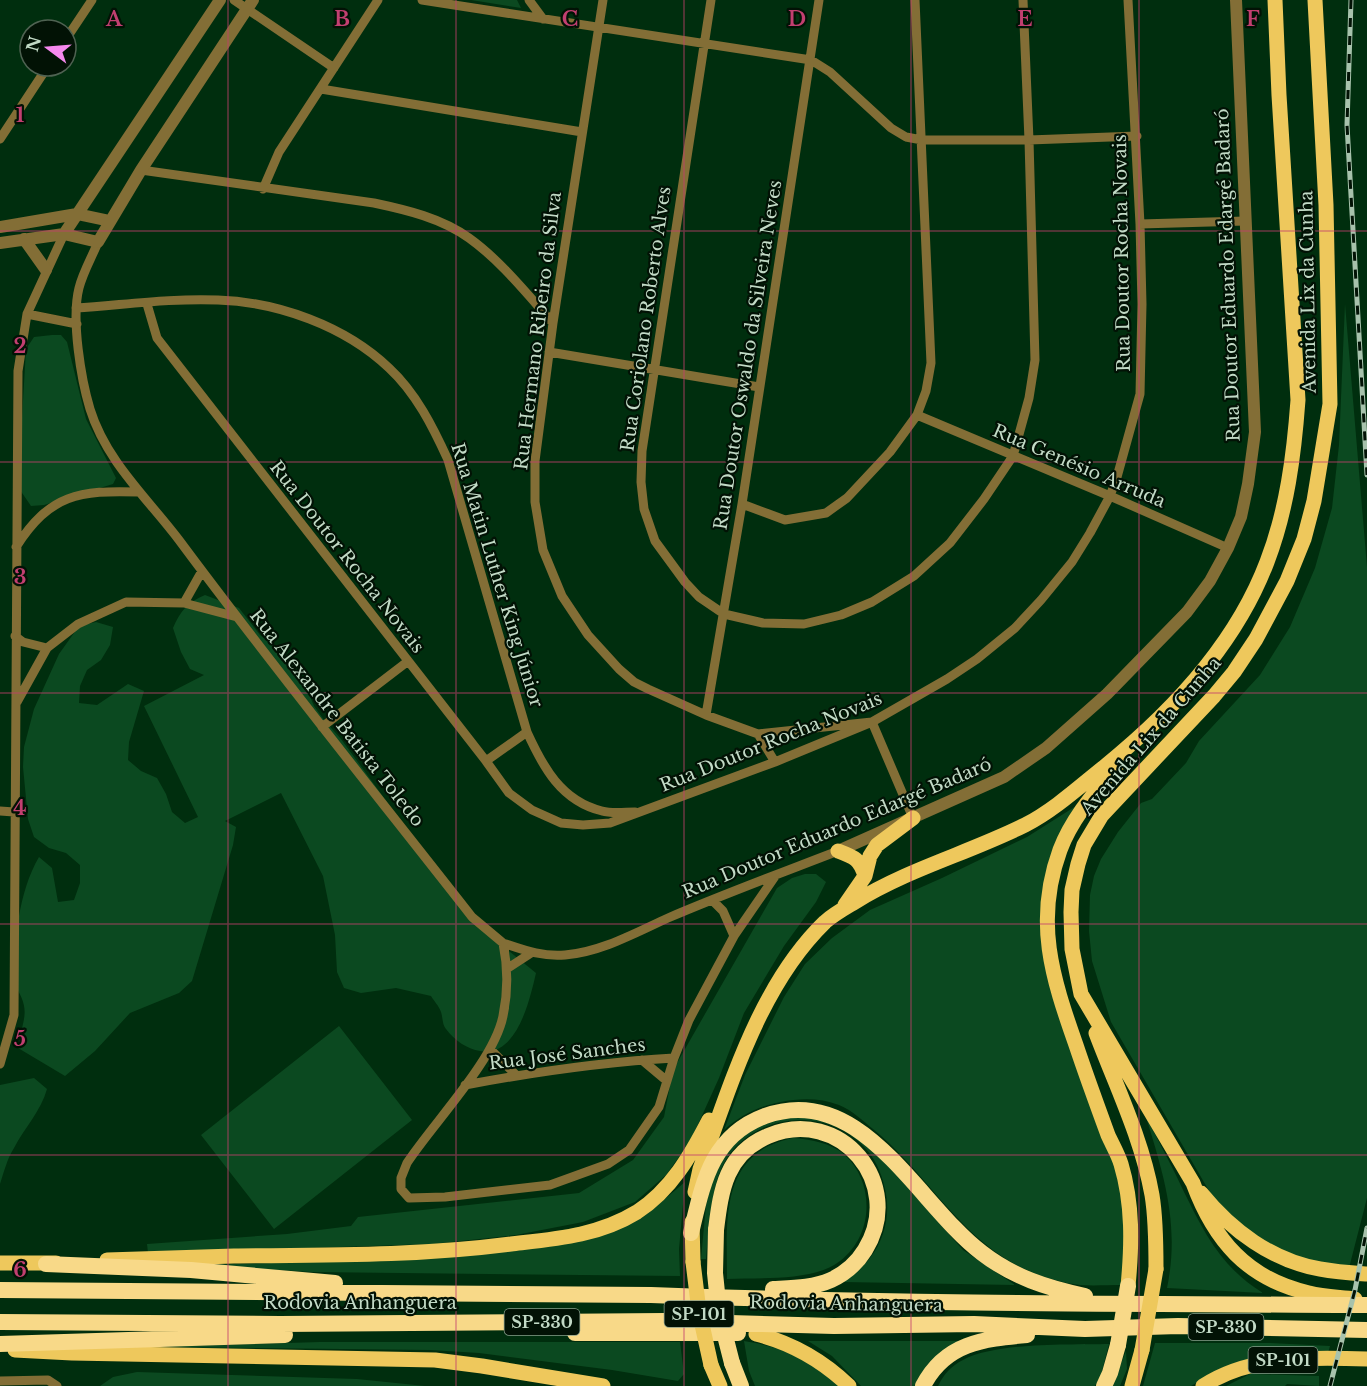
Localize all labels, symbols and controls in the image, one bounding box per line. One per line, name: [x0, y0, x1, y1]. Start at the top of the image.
text: A: [105, 7, 123, 31]
text: B: [334, 7, 350, 31]
text: C: [562, 7, 578, 31]
text: D: [788, 7, 806, 31]
text: E: [1017, 7, 1033, 31]
text: F: [1246, 7, 1260, 31]
north arrow: [18, 18, 78, 78]
text: N: [22, 34, 45, 54]
text: 1: [16, 103, 25, 127]
street label: Rua Doutor Eduardo Edargé Badaró: [1211, 108, 1245, 442]
street label: Rua Doutor Rocha Novais: [1109, 134, 1135, 372]
street label: Rua Doutor Oswaldo da Silveira Neves: [709, 179, 787, 531]
street label: Rua Coriolano Roberto Alves: [617, 185, 675, 453]
street label: Avenida Lix da Cunha: [1295, 190, 1321, 395]
street label: Rua Hermano Ribeiro da Silva: [510, 191, 566, 471]
text: 2: [13, 334, 27, 358]
street label: Rua Genésio Arruda: [989, 420, 1169, 512]
street label: Rua Matin Luther King Júnior: [446, 440, 548, 710]
street label: Rua Doutor Rocha Novais: [265, 457, 429, 657]
text: 3: [14, 565, 26, 589]
street label: Rua Alexandre Batista Toledo: [245, 605, 429, 831]
street label: Avenida Lix da Cunha: [1075, 652, 1226, 821]
street label: Rua Doutor Rocha Novais: [657, 687, 885, 797]
street label: Rua Doutor Eduardo Edargé Badaró: [679, 753, 995, 903]
text: 4: [13, 796, 27, 820]
text: 5: [14, 1027, 26, 1051]
street label: Rua José Sanches: [487, 1033, 647, 1075]
text: 6: [13, 1258, 27, 1282]
street label: Rodovia Anhanguera: [749, 1291, 943, 1317]
street label: Rodovia Anhanguera: [263, 1292, 457, 1314]
road number: SP-101: [664, 1301, 734, 1327]
road number: SP-330: [504, 1309, 580, 1335]
road number: SP-330: [1188, 1314, 1264, 1340]
road number: SP-101: [1248, 1347, 1318, 1373]

